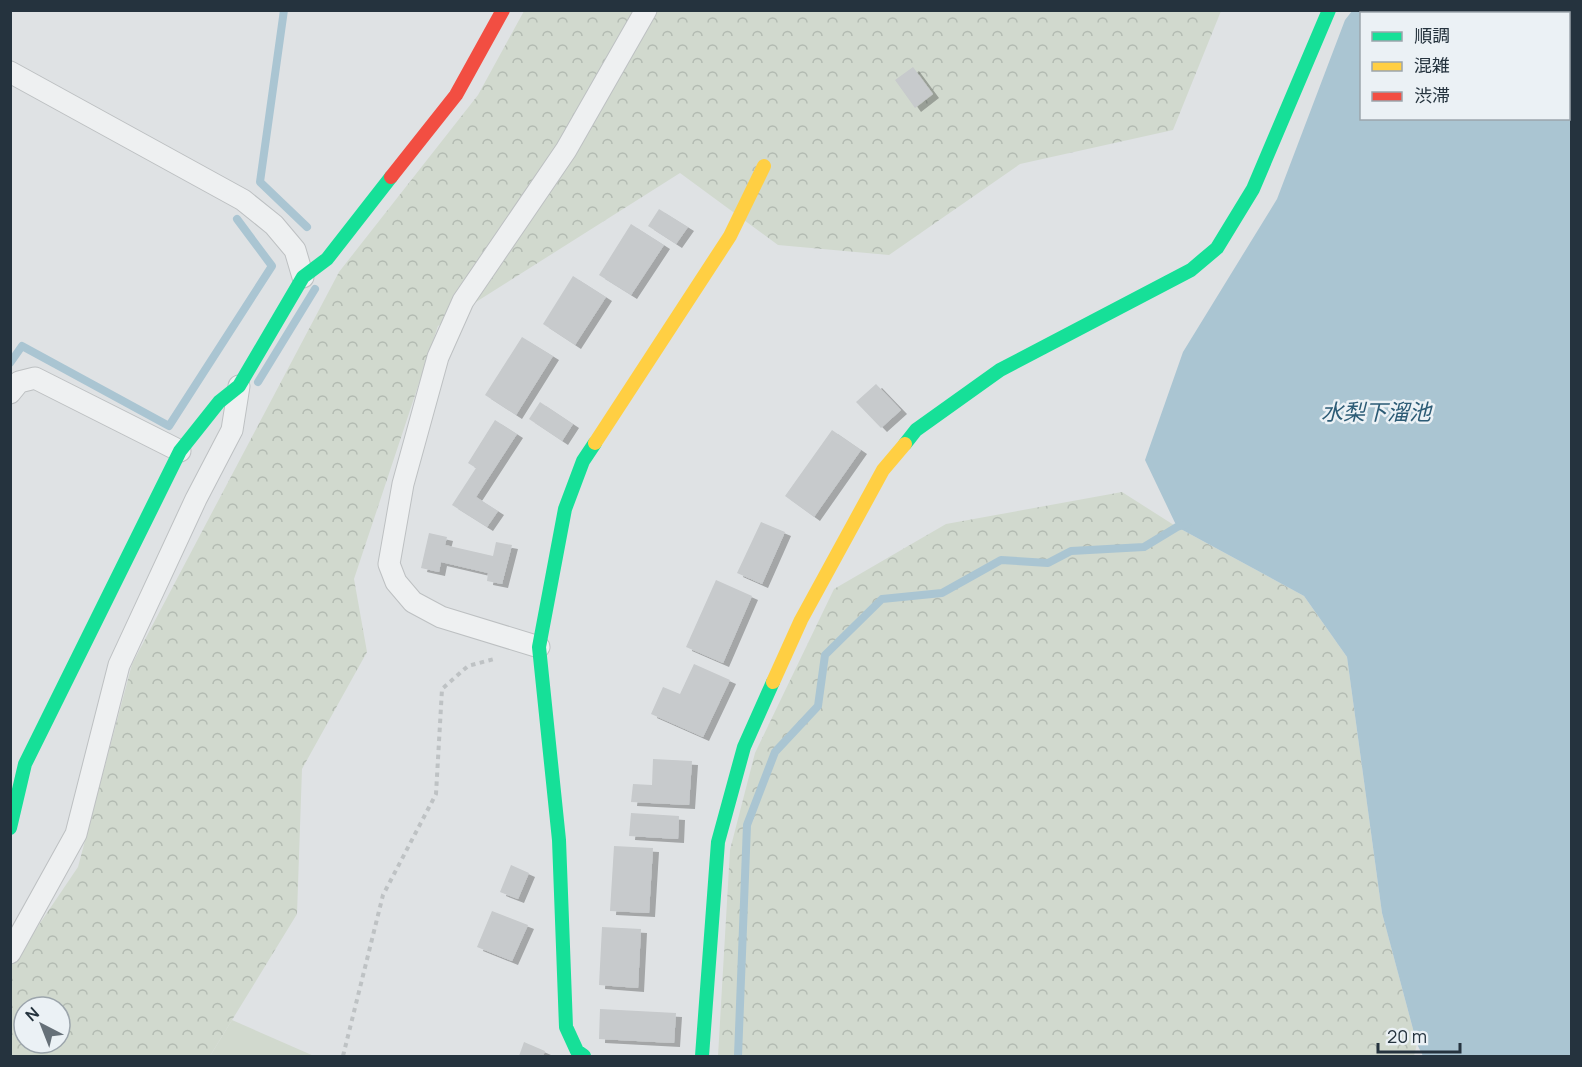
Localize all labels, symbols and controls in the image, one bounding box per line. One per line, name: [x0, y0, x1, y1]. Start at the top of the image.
legend: [1360, 12, 1570, 120]
text: 順調: [1414, 23, 1450, 47]
text: 混雑: [1414, 53, 1450, 77]
text: 渋滞: [1414, 83, 1450, 107]
water label: 水梨下溜池: [1321, 397, 1433, 427]
north arrow: [12, 995, 72, 1055]
text: N: [20, 1002, 44, 1026]
scale bar: [1378, 1016, 1460, 1054]
text: 20 m: [1387, 1024, 1427, 1048]

